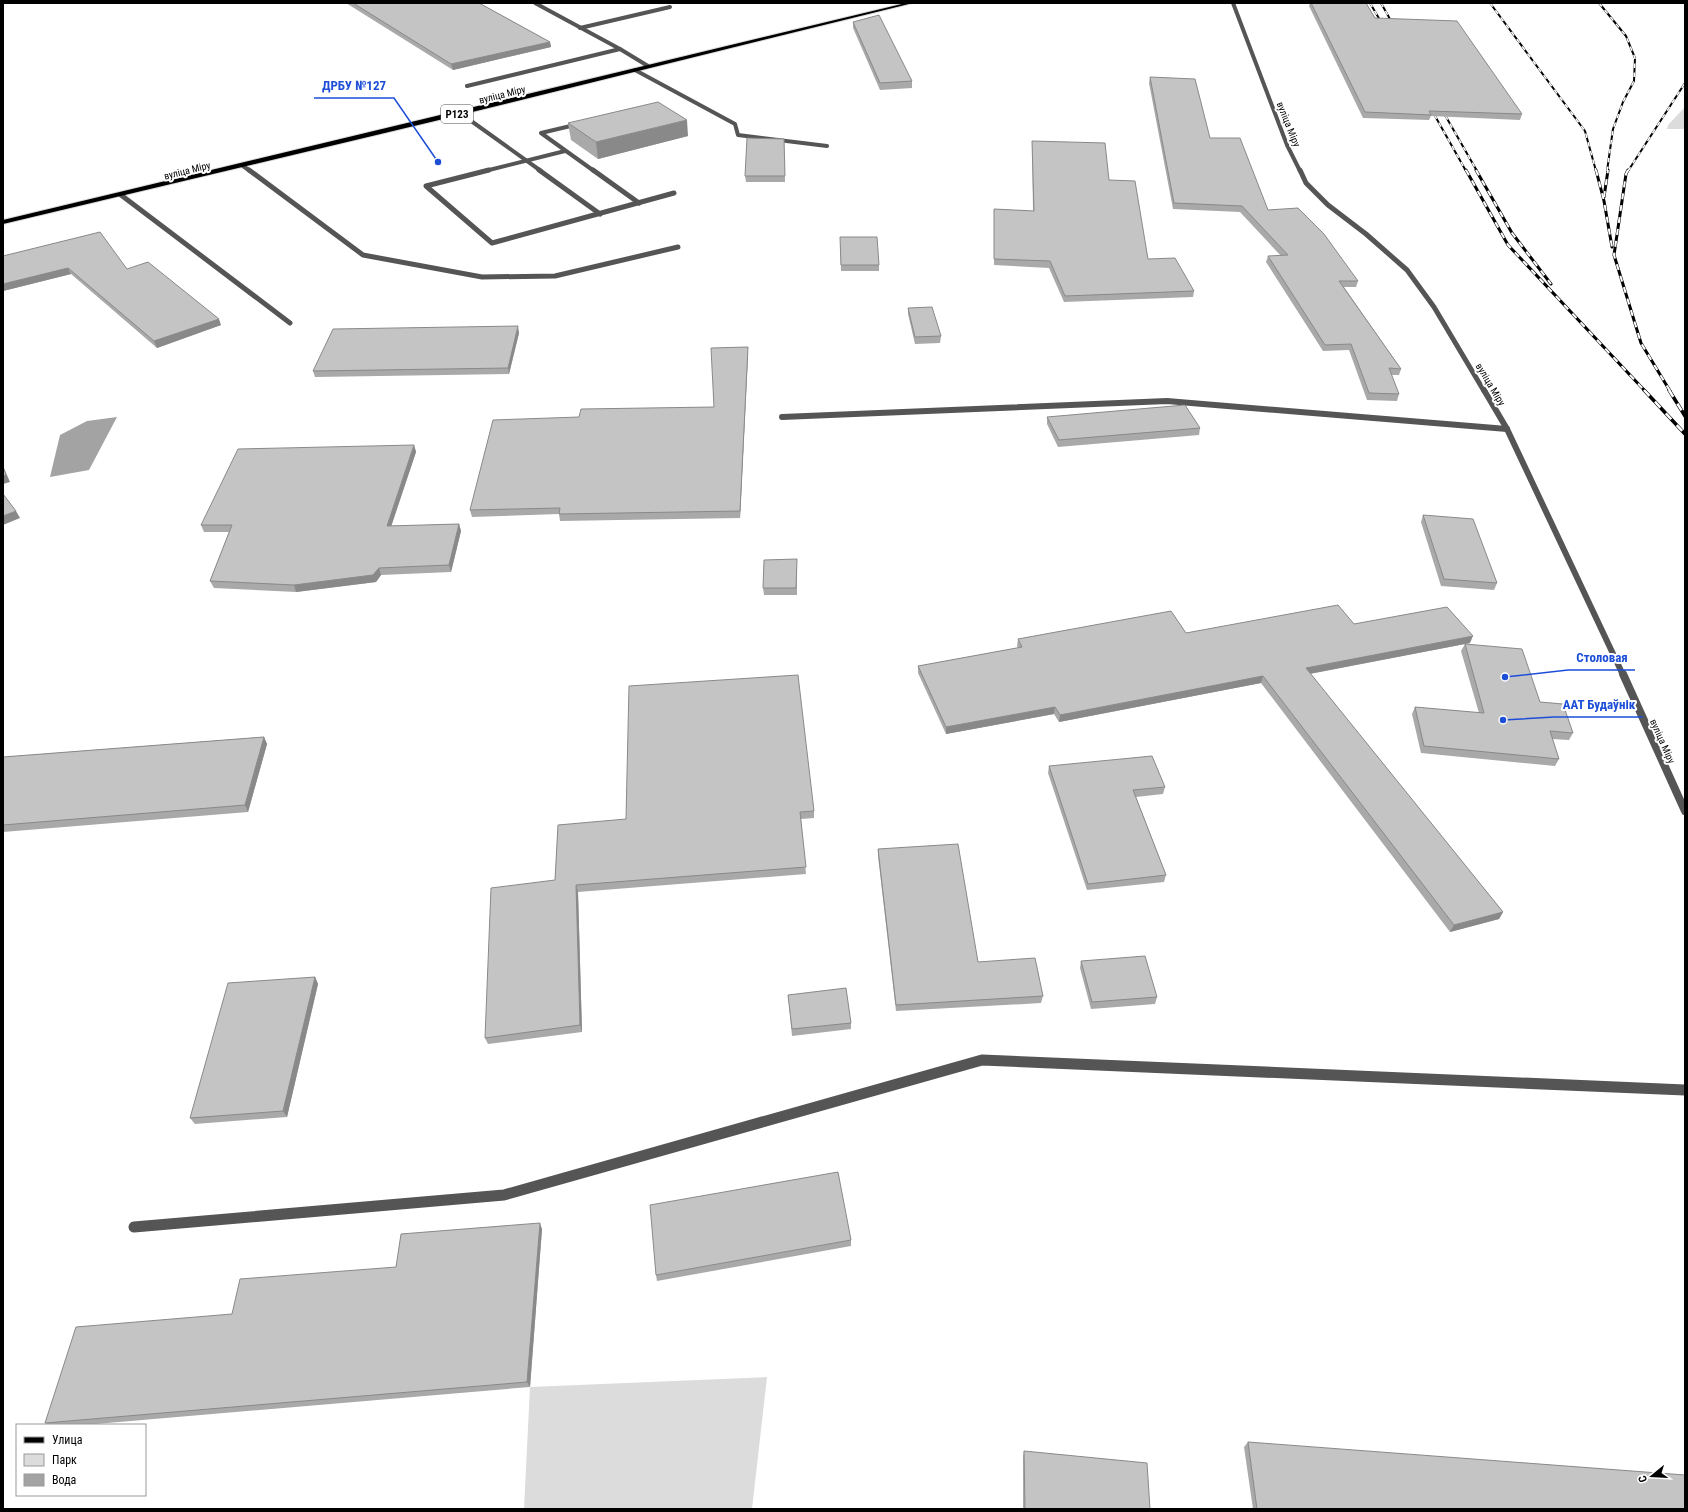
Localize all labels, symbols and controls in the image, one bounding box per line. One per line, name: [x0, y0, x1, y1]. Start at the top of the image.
callout: ДРБУ №127: [314, 73, 394, 98]
text: ДРБУ №127: [322, 78, 386, 93]
street label: вуліца Міру: [478, 83, 527, 106]
street label: вуліца Міру: [1275, 100, 1303, 148]
road number: Р123: [441, 105, 473, 123]
street label: вуліца Міру: [163, 159, 212, 182]
street label: вуліца Міру: [1474, 361, 1508, 407]
callout: Столовая: [1568, 645, 1635, 670]
text: Столовая: [1576, 650, 1628, 665]
callout: ААТ Будаўнік: [1554, 692, 1643, 717]
text: ААТ Будаўнік: [1563, 697, 1636, 712]
street label: вуліца Міру: [1648, 717, 1677, 765]
legend: [16, 1424, 146, 1496]
text: Улица: [52, 1433, 83, 1447]
text: Парк: [52, 1453, 77, 1467]
north arrow: [1632, 1456, 1672, 1496]
text: Вода: [52, 1473, 77, 1487]
text: С: [1636, 1474, 1650, 1484]

